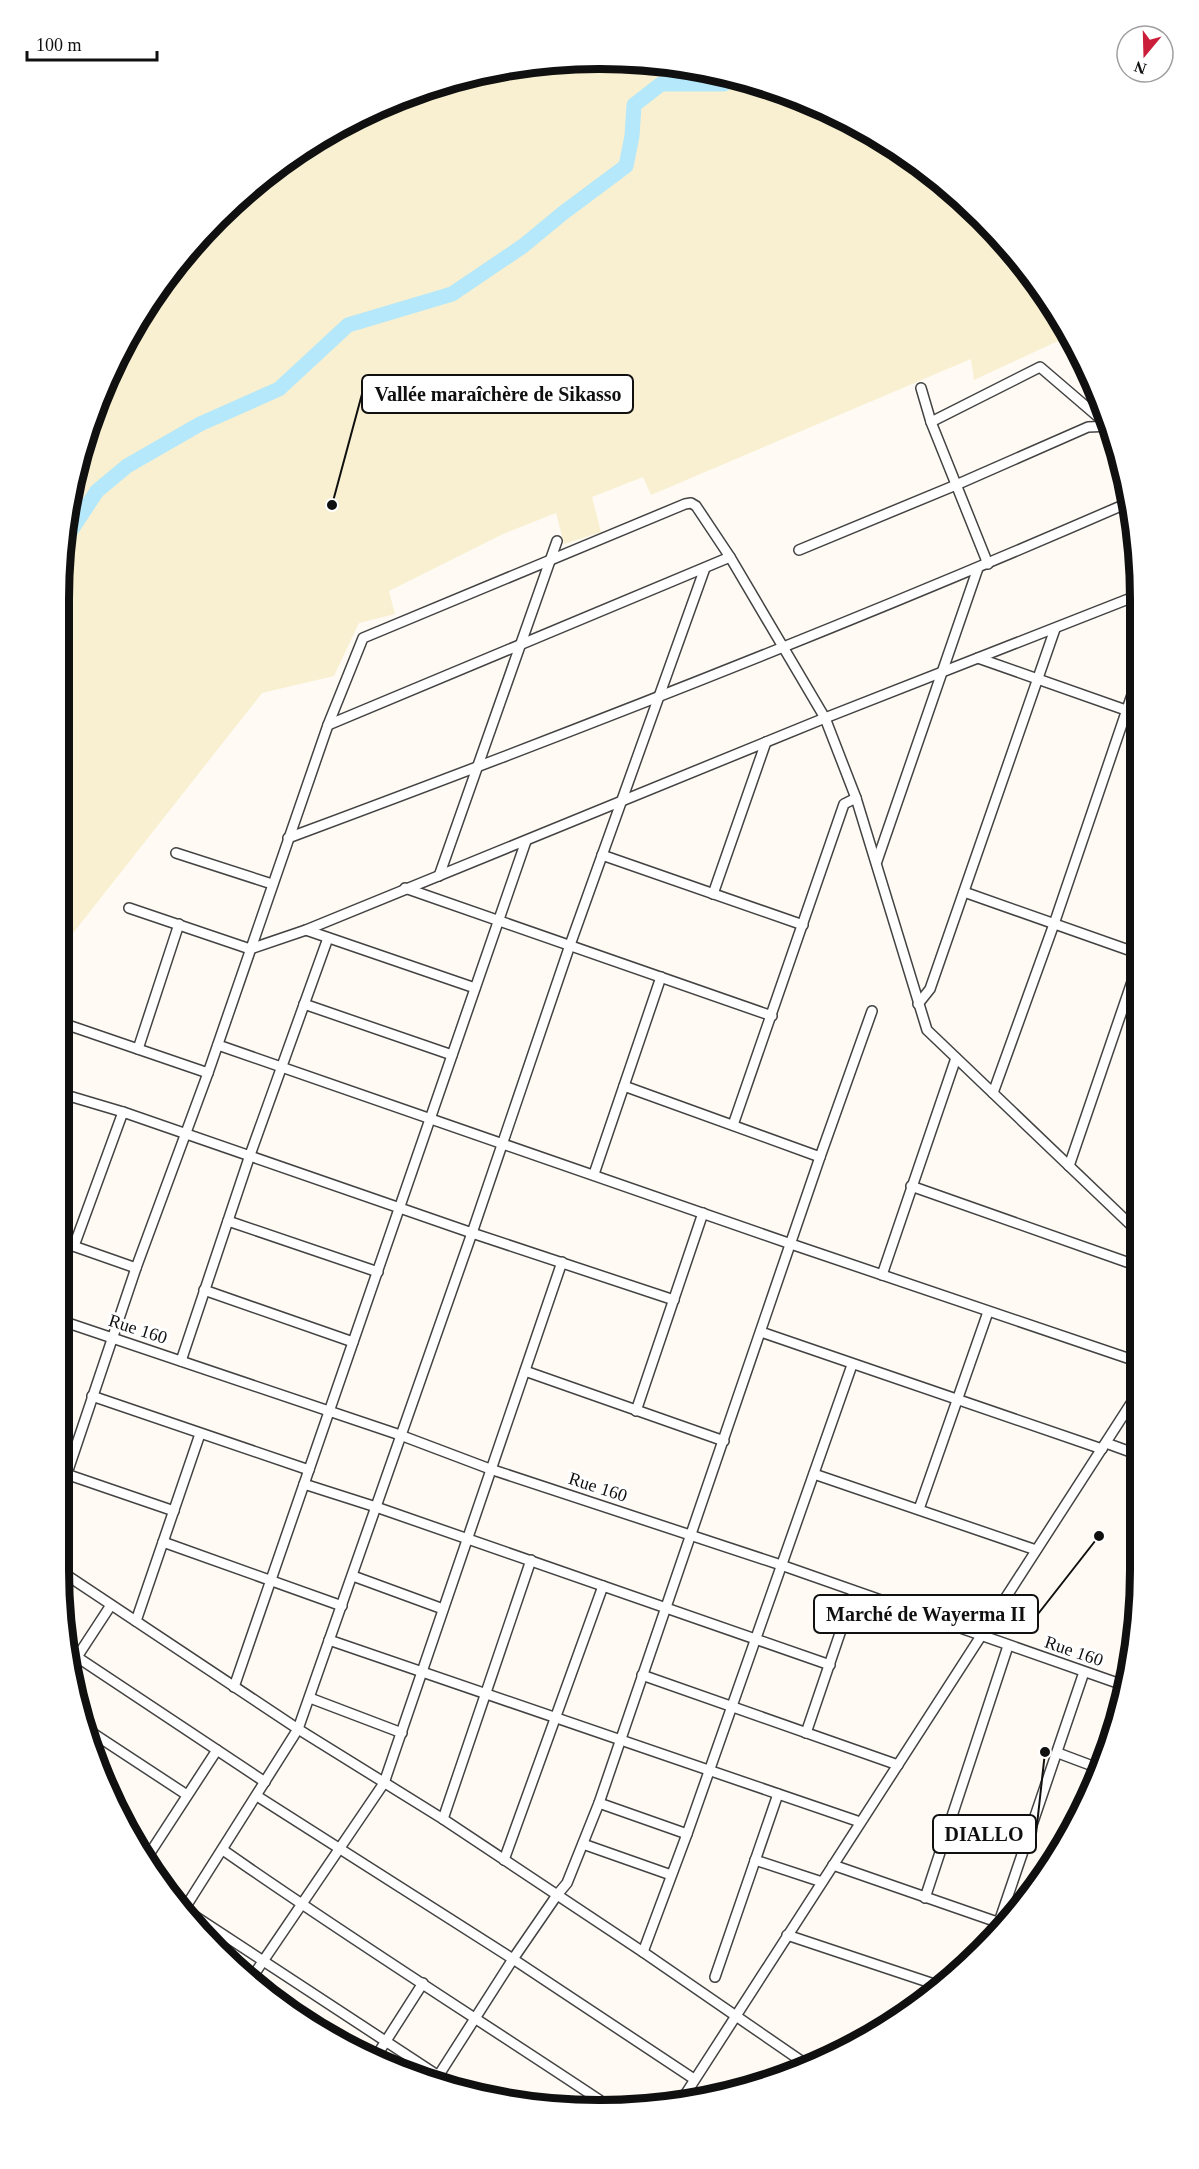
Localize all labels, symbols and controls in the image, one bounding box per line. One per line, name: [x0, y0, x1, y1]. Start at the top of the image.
scale bar: [27, 24, 158, 62]
north arrow: [1115, 24, 1175, 84]
text: 100 m: [36, 35, 82, 55]
text: N: [1132, 58, 1149, 78]
callout: Vallée maraîchère de Sikasso: [362, 375, 633, 413]
text: Vallée maraîchère de Sikasso: [374, 383, 622, 405]
street label: Rue 160: [106, 1310, 170, 1348]
street label: Rue 160: [566, 1468, 630, 1506]
callout: Marché de Wayerma II: [814, 1595, 1038, 1633]
text: Marché de Wayerma II: [826, 1603, 1026, 1626]
street label: Rue 160: [1042, 1632, 1106, 1670]
callout: DIALLO: [933, 1815, 1036, 1853]
text: DIALLO: [945, 1823, 1023, 1845]

